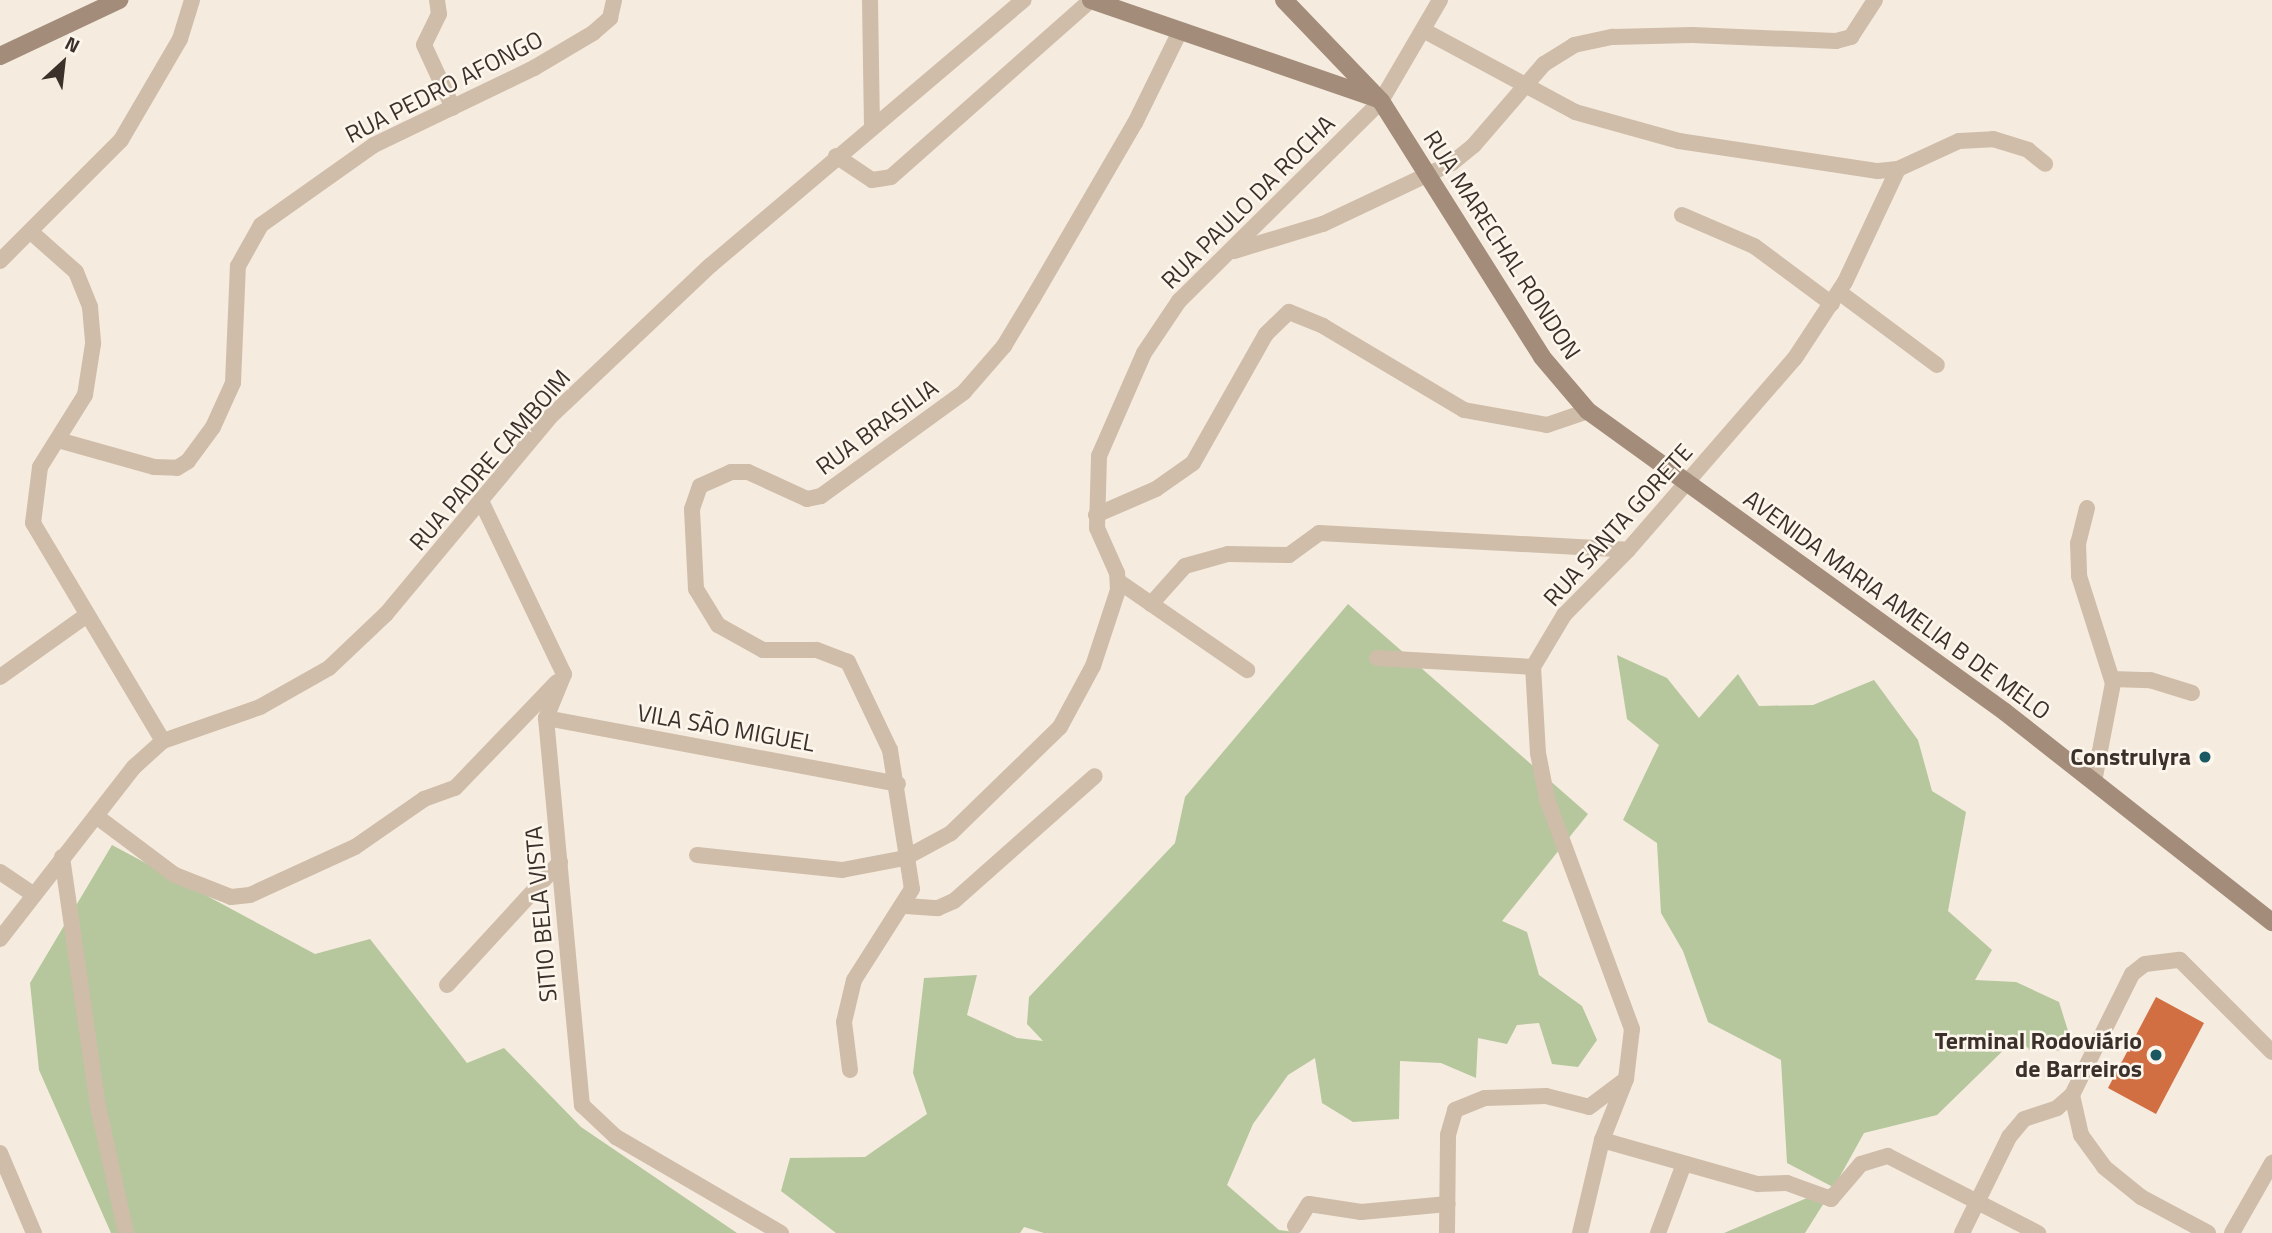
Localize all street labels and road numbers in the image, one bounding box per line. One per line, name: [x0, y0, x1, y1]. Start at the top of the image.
street label: RUA PEDRO AFONGO: [340, 25, 548, 149]
street label: RUA PAULO DA ROCHA: [1155, 109, 1341, 295]
street label: RUA MARECHAL RONDON: [1417, 125, 1587, 365]
street label: RUA PADRE CAMBOIM: [404, 364, 576, 556]
street label: RUA BRASILIA: [810, 373, 944, 481]
street label: RUA SANTA GORETE: [1538, 438, 1698, 612]
street label: AVENIDA MARIA AMELIA B DE MELO: [1738, 484, 2056, 726]
street label: VILA SÃO MIGUEL: [635, 698, 817, 758]
street label: SITIO BELA VISTA: [519, 825, 563, 1003]

